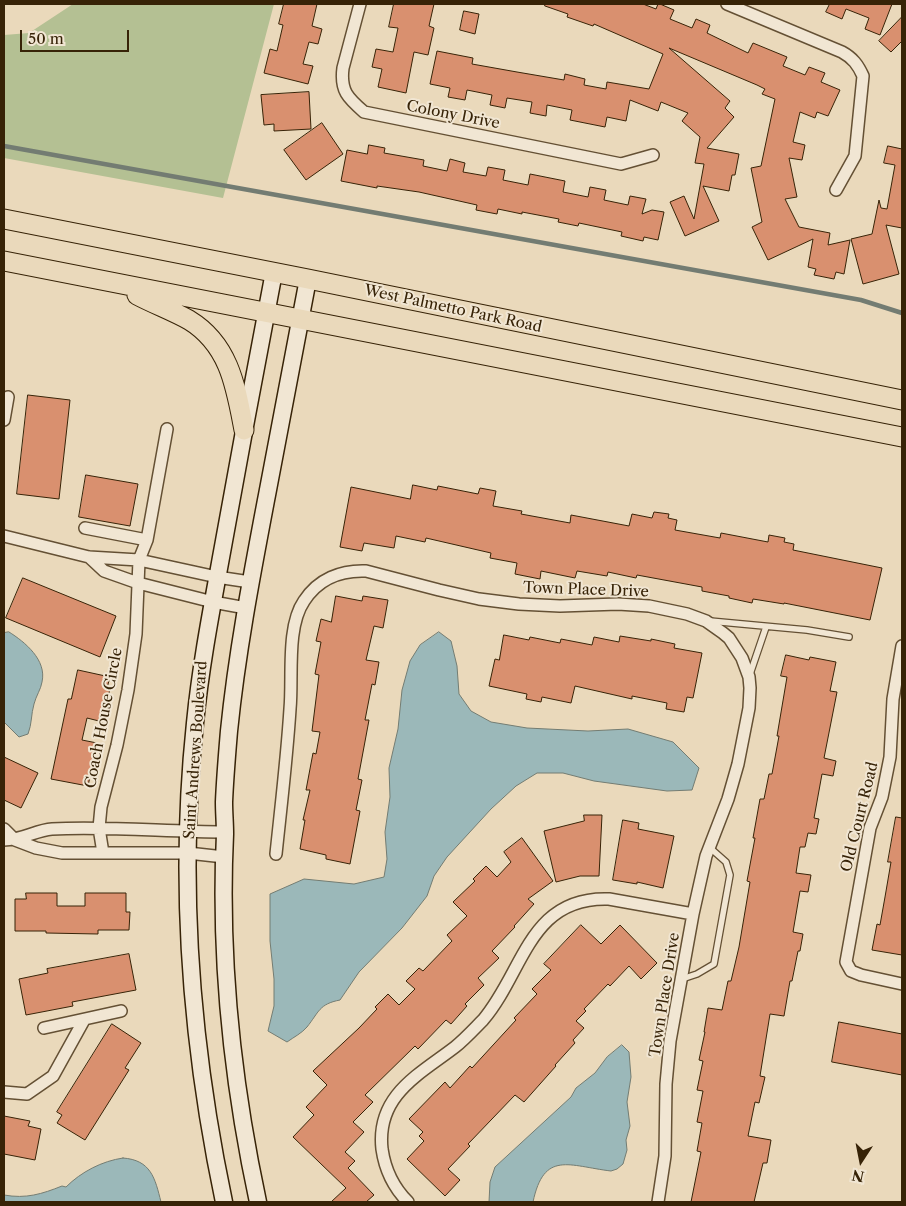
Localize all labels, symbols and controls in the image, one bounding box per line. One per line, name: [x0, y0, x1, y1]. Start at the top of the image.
scale bar: [22, 20, 131, 52]
text: 50 m: [28, 29, 64, 48]
street label: Colony Drive: [405, 97, 501, 133]
street label: West Palmetto Park Road: [363, 281, 543, 337]
street label: Town Place Drive: [523, 579, 649, 601]
street label: Coach House Circle: [82, 646, 126, 790]
street label: Saint Andrews Boulevard: [181, 660, 211, 840]
street label: Old Court Road: [838, 760, 882, 874]
street label: Town Place Drive: [646, 931, 684, 1059]
north arrow: [836, 1136, 886, 1186]
text: N: [850, 1166, 866, 1186]

